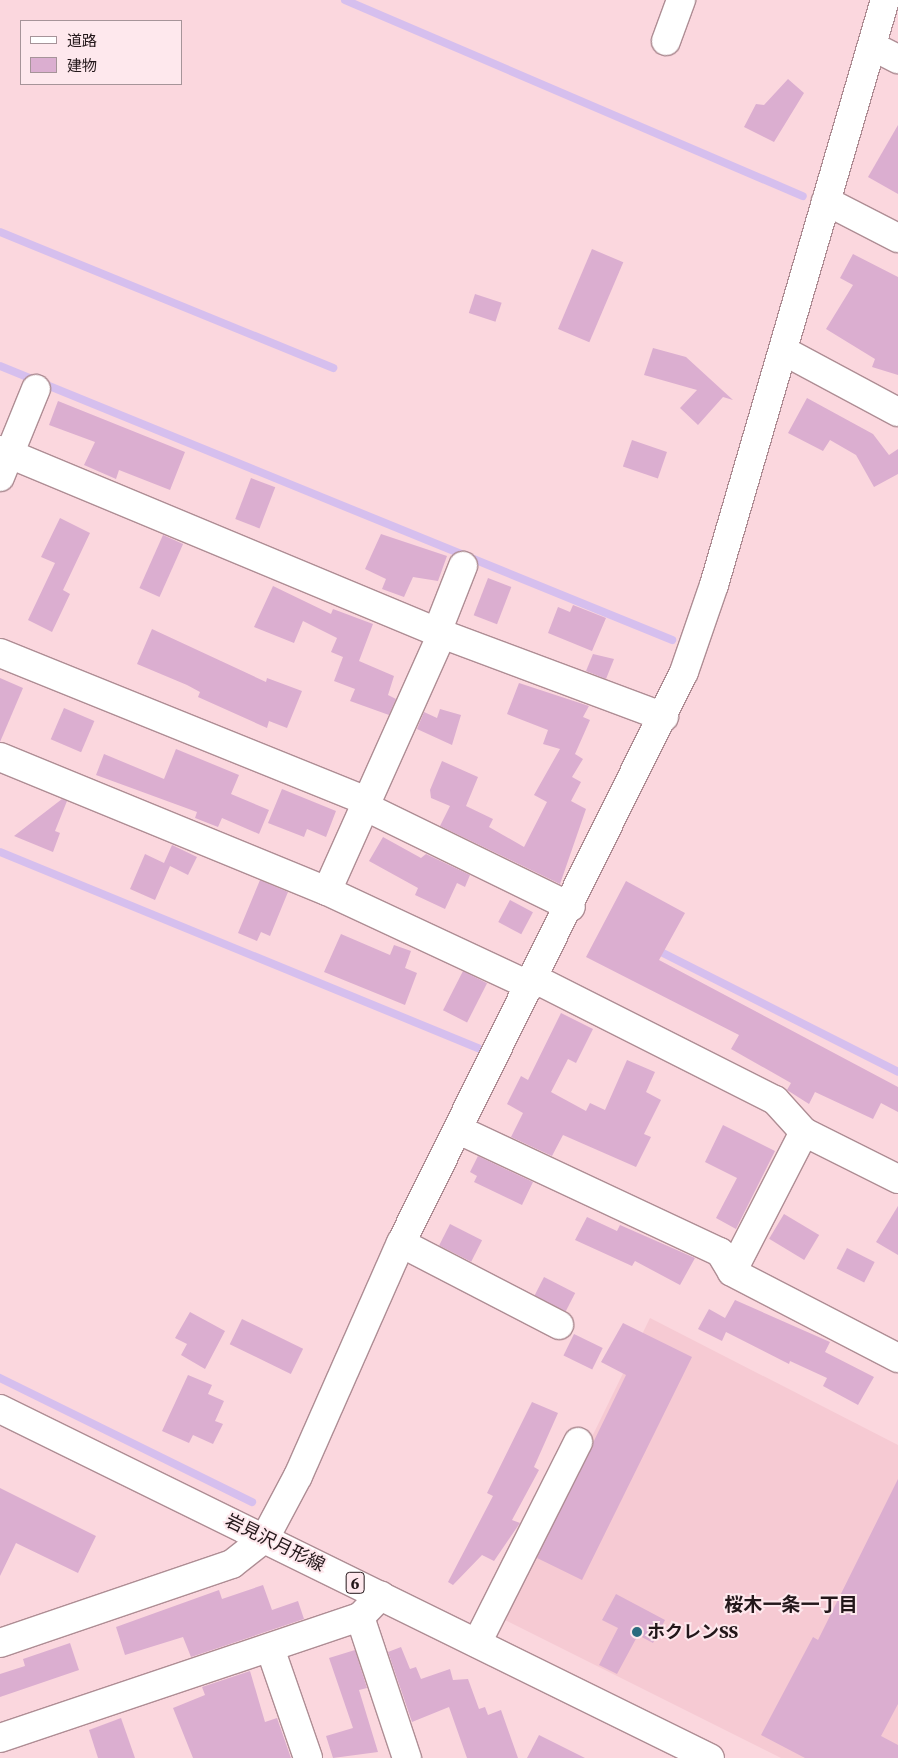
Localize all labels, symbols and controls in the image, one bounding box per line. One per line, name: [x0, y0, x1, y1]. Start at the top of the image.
legend: [20, 20, 182, 85]
text: 道路: [67, 30, 97, 51]
text: 建物: [67, 55, 97, 76]
street label: 岩見沢月形線: [222, 1510, 328, 1576]
road number: 6: [345, 1570, 365, 1596]
district label: 桜木一条一丁目: [725, 1594, 857, 1616]
place label: ホクレンSS: [647, 1621, 738, 1643]
marker: ホクレンSS: [631, 1626, 643, 1638]

